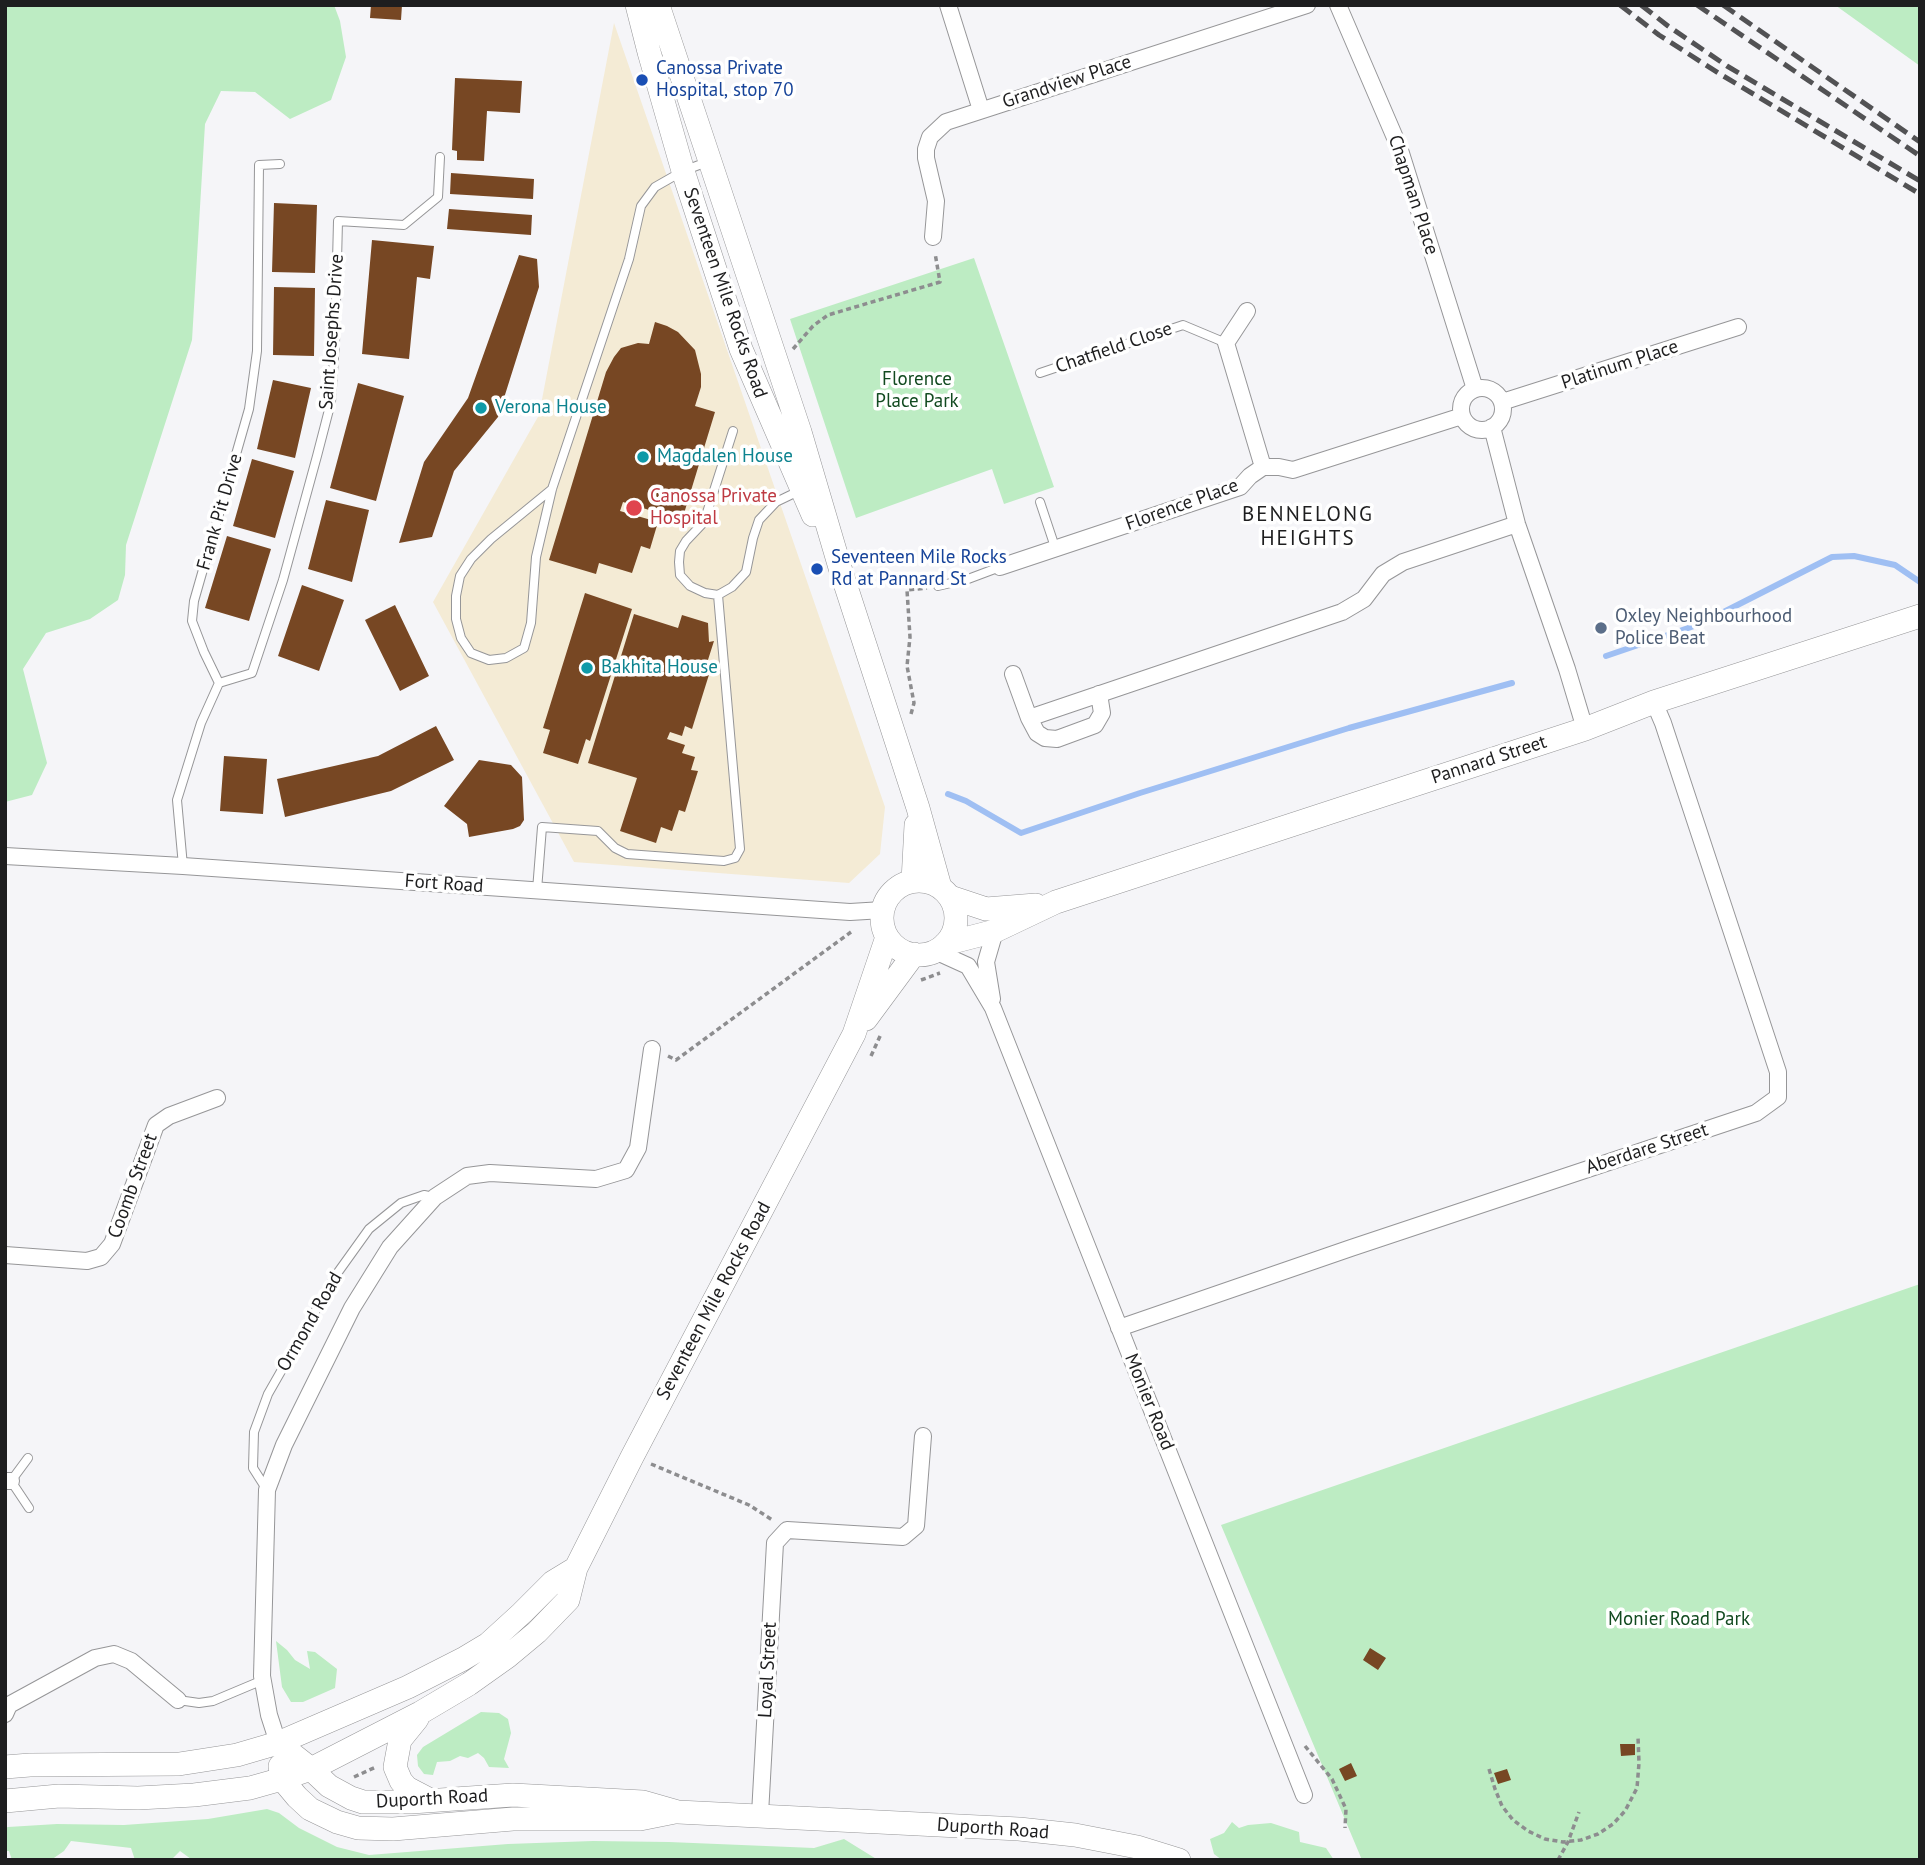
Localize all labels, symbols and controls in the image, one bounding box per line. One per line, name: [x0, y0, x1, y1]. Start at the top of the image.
street label: Grandview Place: [1000, 50, 1134, 114]
place label: Canossa Private Hospital, stop 70: [656, 58, 794, 102]
marker: Canossa Private Hospital, stop 70: [634, 72, 650, 88]
street label: Chapman Place: [1383, 132, 1443, 258]
street label: Seventeen Mile Rocks Road: [678, 185, 772, 401]
street label: Saint Josephs Drive: [315, 253, 349, 411]
street label: Chatfield Close: [1053, 317, 1175, 379]
street label: Platinum Place: [1559, 335, 1681, 395]
park label: Florence Place Park: [875, 369, 959, 413]
place label: Verona House: [495, 397, 607, 419]
marker: Verona House: [473, 400, 489, 416]
place label: Magdalen House: [657, 446, 793, 468]
marker: Magdalen House: [635, 449, 651, 465]
street label: Frank Pit Drive: [192, 451, 248, 573]
street label: Florence Place: [1123, 474, 1241, 536]
place label: Canossa Private Hospital: [650, 486, 777, 530]
marker: Canossa Private Hospital: [624, 498, 644, 518]
district label: BENNELONG HEIGHTS: [1243, 502, 1373, 552]
place label: Seventeen Mile Rocks Rd at Pannard St: [831, 547, 1007, 591]
marker: Seventeen Mile Rocks Rd at Pannard St: [809, 561, 825, 577]
place label: Oxley Neighbourhood Police Beat: [1615, 606, 1792, 650]
marker: Oxley Neighbourhood Police Beat: [1593, 620, 1609, 636]
place label: Bakhita House: [601, 657, 718, 679]
marker: Bakhita House: [579, 660, 595, 676]
street label: Pannard Street: [1428, 731, 1550, 789]
street label: Fort Road: [404, 870, 484, 898]
street label: Aberdare Street: [1583, 1119, 1711, 1179]
street label: Coomb Street: [104, 1130, 162, 1242]
street label: Seventeen Mile Rocks Road: [652, 1198, 776, 1404]
street label: Ormond Road: [272, 1268, 348, 1376]
street label: Monier Road: [1119, 1350, 1179, 1454]
park label: Monier Road Park: [1608, 1609, 1750, 1631]
street label: Loyal Street: [754, 1621, 782, 1719]
street label: Duporth Road: [375, 1785, 489, 1813]
street label: Duporth Road: [936, 1814, 1050, 1844]

